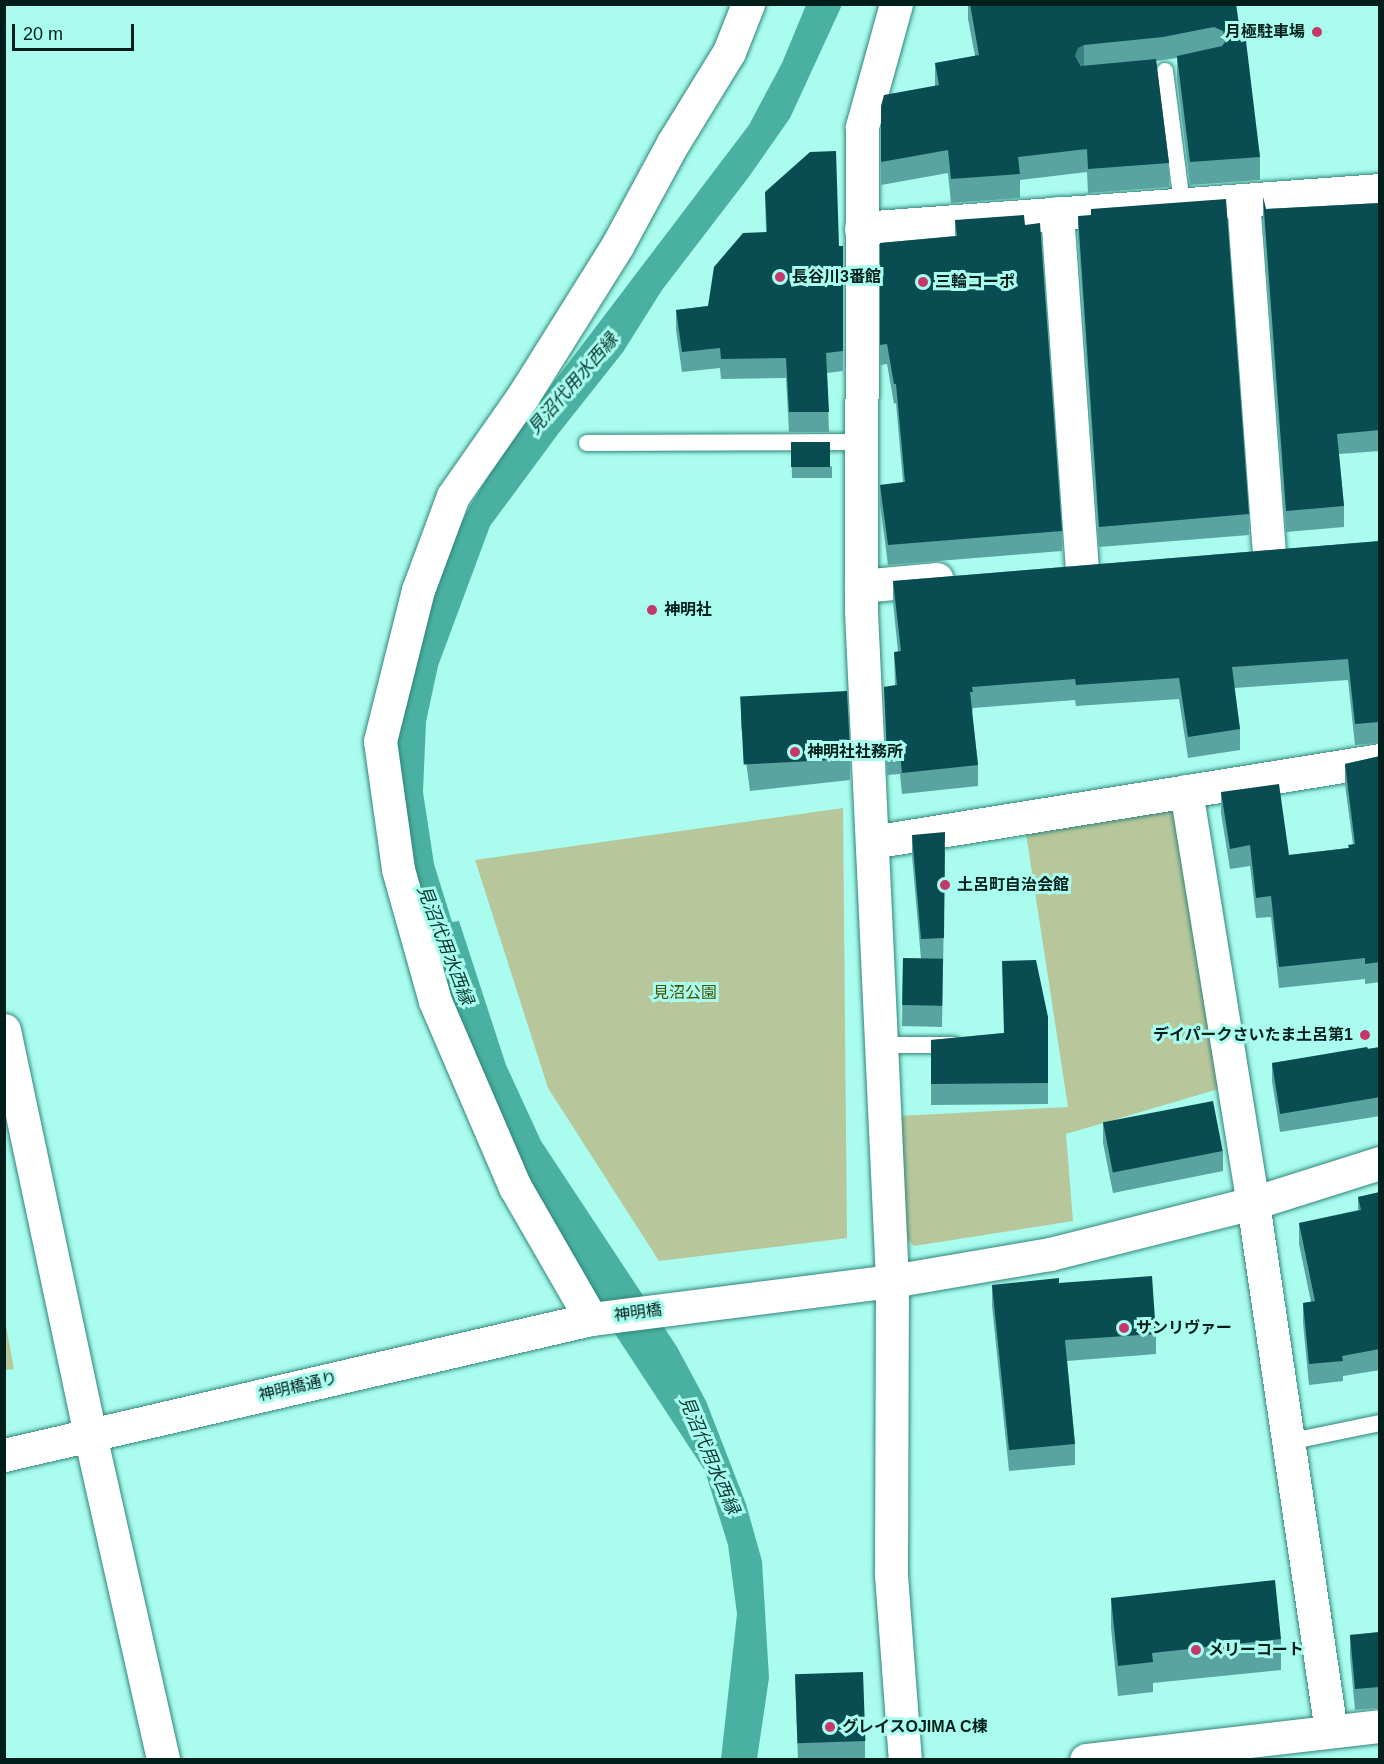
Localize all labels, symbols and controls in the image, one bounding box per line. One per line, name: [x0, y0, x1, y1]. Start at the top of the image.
scale bar: [15, 12, 136, 50]
place label: 月極駐車場: [1225, 22, 1305, 42]
text: 20 m: [23, 24, 63, 44]
marker: 月極駐車場: [1310, 25, 1324, 39]
place label: 長谷川3番館: [792, 267, 881, 287]
marker: 長谷川3番館: [773, 270, 787, 284]
place label: 三輪コーポ: [935, 272, 1015, 292]
marker: 三輪コーポ: [916, 275, 930, 289]
water label: 見沼代用水西縁: [524, 329, 622, 439]
place label: 神明社: [664, 600, 712, 620]
marker: 神明社: [645, 603, 659, 617]
place label: 神明社社務所: [807, 742, 903, 762]
marker: 神明社社務所: [788, 745, 802, 759]
place label: 土呂町自治会館: [957, 875, 1069, 895]
marker: 土呂町自治会館: [938, 878, 952, 892]
water label: 見沼代用水西縁: [412, 882, 478, 1008]
park label: 見沼公園: [653, 983, 717, 1003]
place label: デイパークさいたま土呂第1: [1152, 1025, 1353, 1045]
marker: デイパークさいたま土呂第1: [1358, 1028, 1372, 1042]
street label: 神明橋: [613, 1301, 663, 1325]
place label: サンリヴァー: [1136, 1318, 1232, 1338]
marker: サンリヴァー: [1117, 1321, 1131, 1335]
street label: 神明橋通り: [257, 1369, 339, 1405]
water label: 見沼代用水西縁: [674, 1393, 744, 1517]
place label: メリーコート: [1208, 1640, 1304, 1660]
marker: メリーコート: [1189, 1643, 1203, 1657]
place label: グレイスOJIMA C棟: [842, 1717, 989, 1737]
marker: グレイスOJIMA C棟: [823, 1720, 837, 1734]

